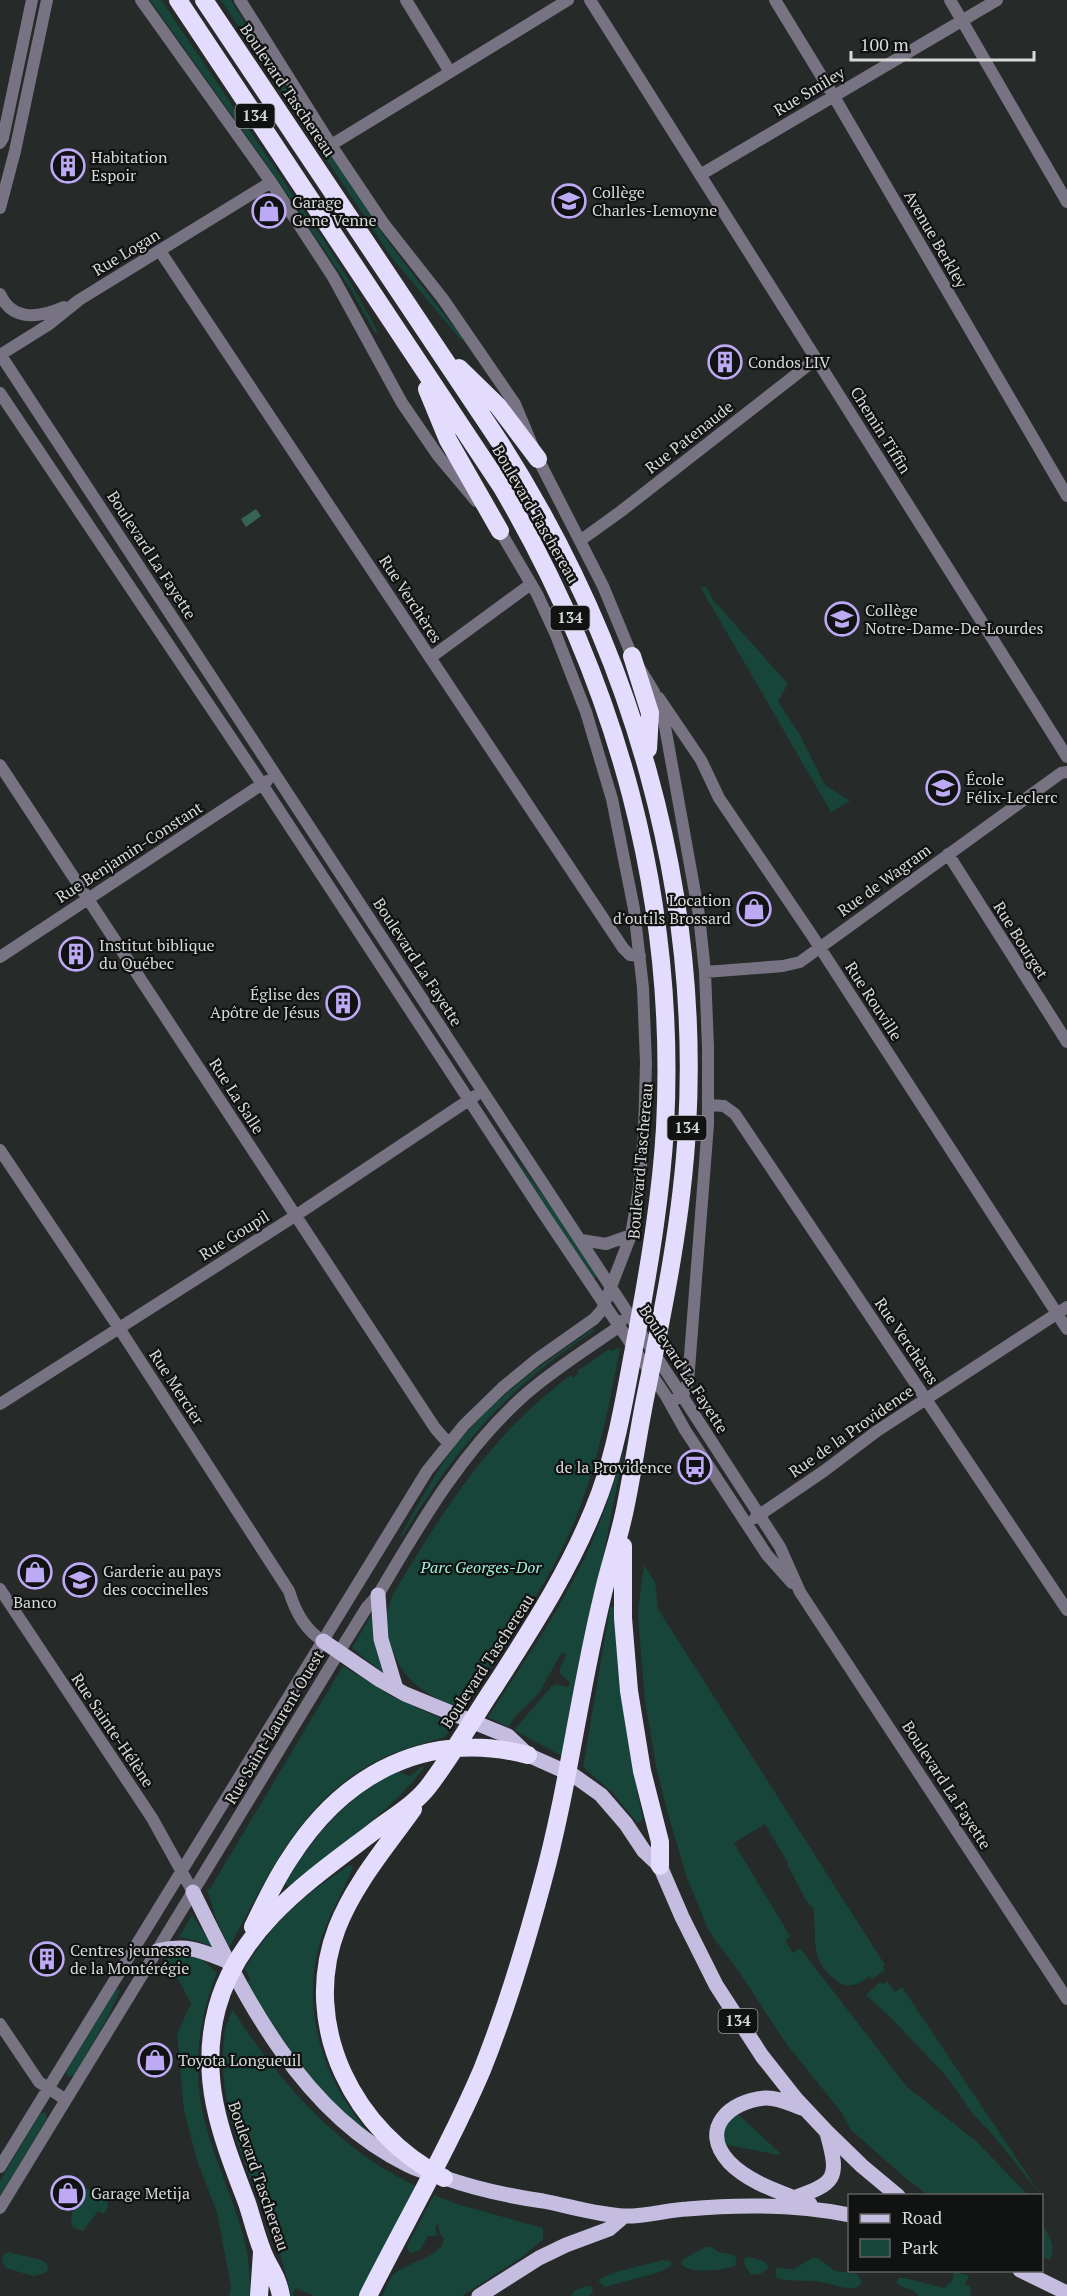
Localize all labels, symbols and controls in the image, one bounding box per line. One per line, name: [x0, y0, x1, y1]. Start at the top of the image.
street label: Boulevard Taschereau: [235, 19, 341, 161]
scale bar: [851, 24, 1034, 62]
text: 100 m: [860, 32, 909, 56]
street label: Rue Smiley: [769, 61, 849, 121]
road number: 134: [236, 104, 274, 128]
place label: Habitation Espoir: [91, 146, 168, 186]
building icon: Habitation Espoir: [50, 148, 86, 184]
place label: Collège Charles-Lemoyne: [592, 181, 717, 221]
school or university icon: Collège Charles-Lemoyne: [551, 183, 587, 219]
street label: Avenue Berkley: [899, 186, 973, 293]
place label: Garage Gene Venne: [292, 191, 377, 231]
shop icon: Garage Gene Venne: [251, 193, 287, 229]
street label: Rue Logan: [88, 223, 164, 281]
building icon: Condos LIV: [707, 344, 743, 380]
place label: Condos LIV: [748, 351, 830, 373]
street label: Chemin Tiffin: [845, 382, 917, 478]
street label: Rue Patenaude: [640, 396, 738, 478]
street label: Boulevard Taschereau: [487, 441, 585, 587]
street label: Boulevard La Fayette: [102, 487, 202, 623]
street label: Rue Verchères: [374, 551, 448, 647]
place label: Collège Notre-Dame-De-Lourdes: [865, 599, 1043, 639]
school or university icon: Collège Notre-Dame-De-Lourdes: [824, 601, 860, 637]
road number: 134: [550, 606, 590, 630]
place label: École Félix-Leclerc: [966, 768, 1058, 808]
school or university icon: École Félix-Leclerc: [925, 770, 961, 806]
street label: Rue Benjamin-Constant: [51, 796, 207, 908]
street label: Rue de Wagram: [833, 838, 935, 921]
place label: Location d'outils Brossard: [613, 889, 731, 929]
shop icon: Location d'outils Brossard: [736, 891, 772, 927]
street label: Boulevard La Fayette: [368, 894, 468, 1030]
street label: Rue Bourget: [988, 897, 1054, 983]
place label: Institut biblique du Québec: [99, 934, 215, 974]
building icon: Institut biblique du Québec: [58, 936, 94, 972]
street label: Rue Rouville: [840, 957, 908, 1045]
place label: Église des Apôtre de Jésus: [210, 983, 320, 1023]
building icon: Église des Apôtre de Jésus: [325, 985, 361, 1021]
street label: Rue La Salle: [204, 1054, 270, 1138]
street label: Boulevard Taschereau: [622, 1082, 658, 1240]
road number: 134: [668, 1116, 706, 1140]
street label: Rue Goupil: [195, 1205, 273, 1265]
street label: Rue Verchères: [870, 1293, 944, 1389]
street label: Boulevard La Fayette: [634, 1301, 734, 1437]
street label: Rue Mercier: [144, 1345, 210, 1430]
street label: Rue de la Providence: [784, 1380, 918, 1482]
bus stop icon: de la Providence: [677, 1449, 713, 1485]
place label: de la Providence: [556, 1456, 672, 1478]
shop icon: Banco: [17, 1554, 53, 1590]
park label: Parc Georges-Dor: [420, 1556, 542, 1578]
place label: Garderie au pays des coccinelles: [103, 1560, 221, 1600]
school or university icon: Garderie au pays des coccinelles: [62, 1562, 98, 1598]
street label: Boulevard Taschereau: [435, 1589, 539, 1733]
place label: Banco: [13, 1591, 57, 1613]
street label: Rue Saint-Laurent Ouest: [219, 1646, 329, 1808]
street label: Rue Sainte-Hélène: [67, 1669, 159, 1791]
street label: Boulevard La Fayette: [897, 1717, 997, 1853]
place label: Centres jeunesse de la Montérégie: [70, 1939, 190, 1979]
building icon: Centres jeunesse de la Montérégie: [29, 1941, 65, 1977]
road number: 134: [718, 2009, 758, 2033]
shop icon: Toyota Longueuil: [137, 2042, 173, 2078]
place label: Toyota Longueuil: [178, 2049, 302, 2071]
street label: Boulevard Taschereau: [223, 2099, 295, 2253]
shop icon: Garage Metija: [50, 2175, 86, 2211]
place label: Garage Metija: [91, 2182, 190, 2204]
legend: [848, 2194, 1043, 2272]
text: Road: [902, 2205, 942, 2229]
text: Park: [902, 2235, 939, 2259]

